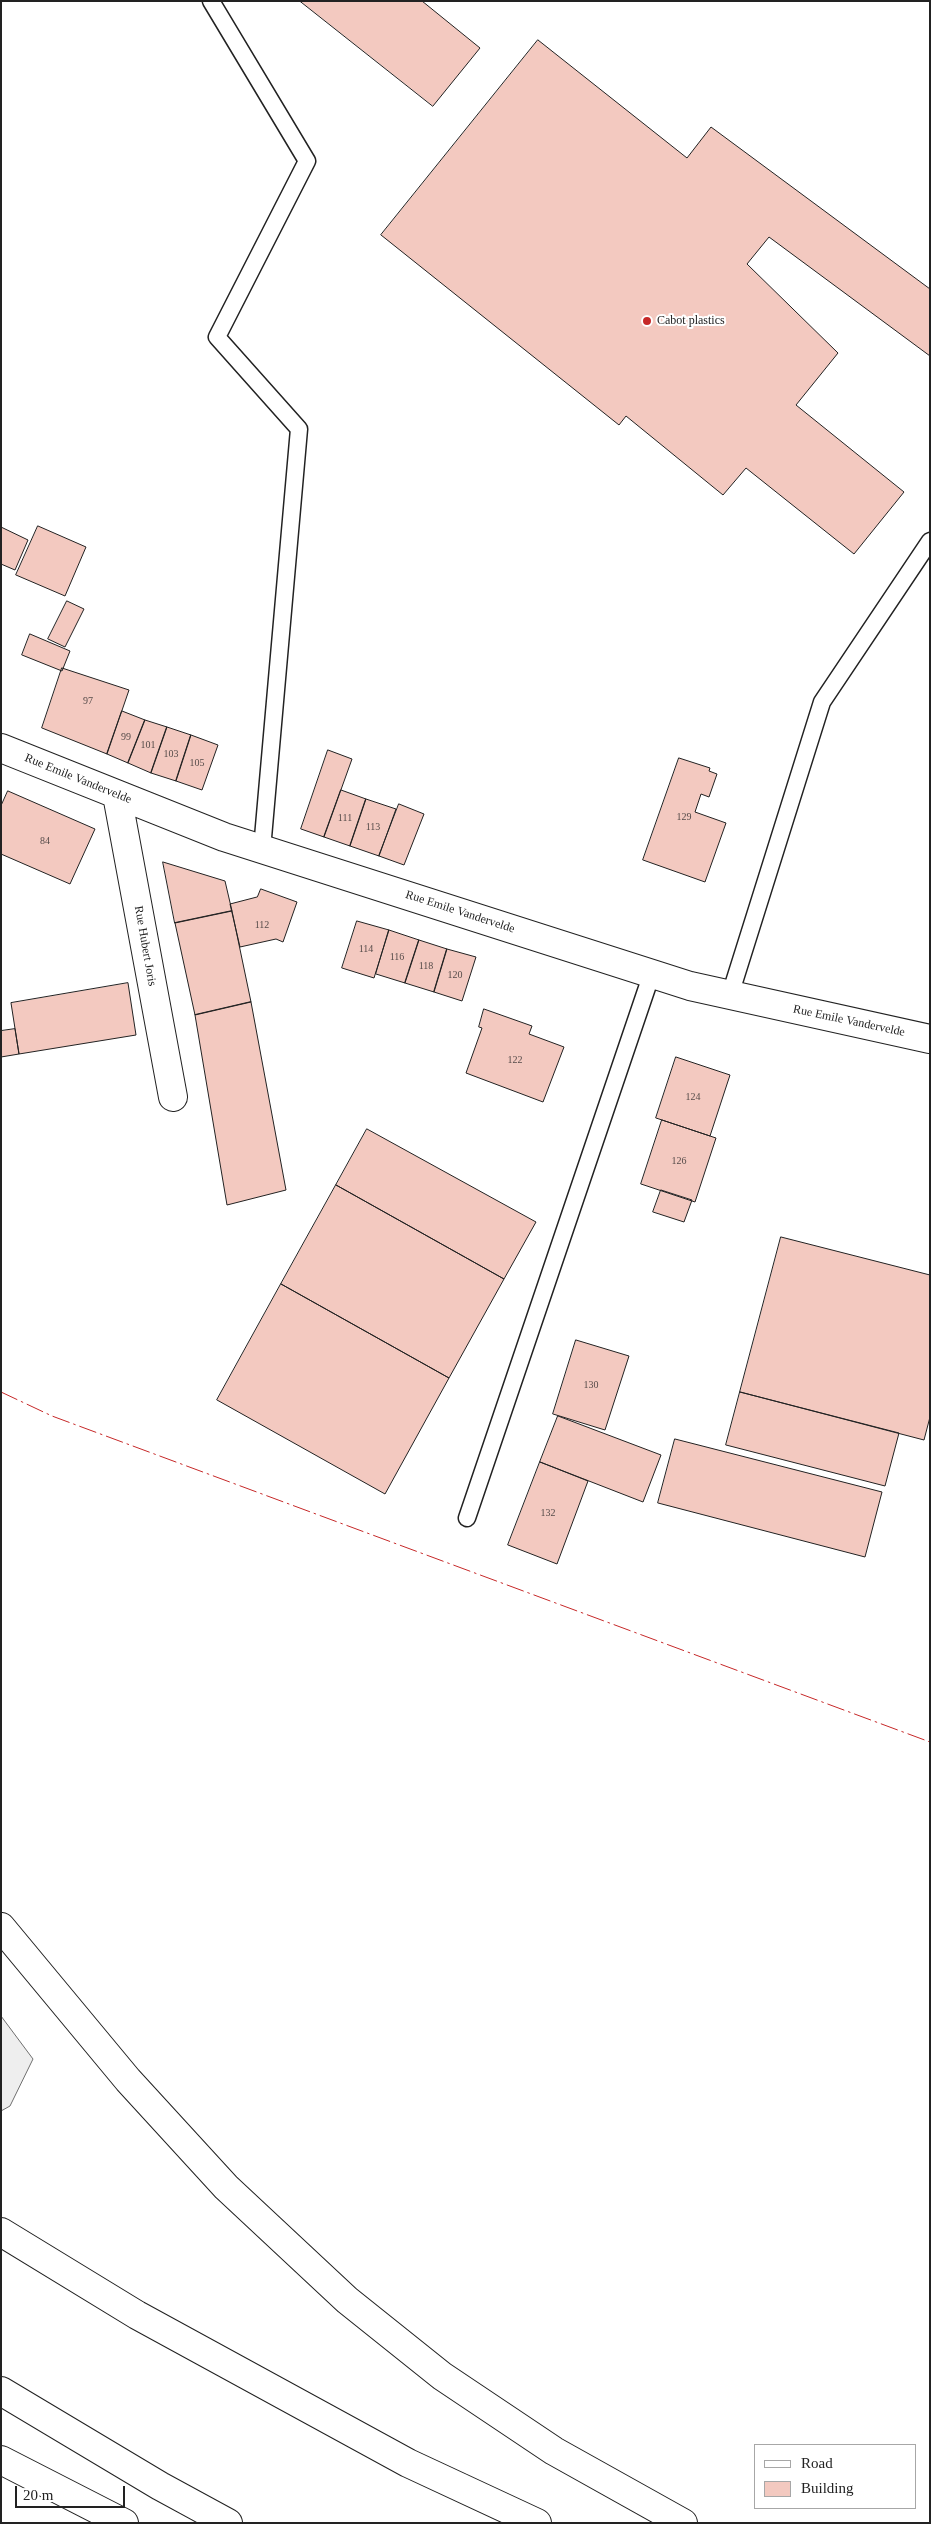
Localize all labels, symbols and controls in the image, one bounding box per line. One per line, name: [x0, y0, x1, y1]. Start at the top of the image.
place label: Cabot plastics: [657, 314, 725, 328]
marker: Cabot plastics: [641, 315, 653, 327]
house number: 97: [83, 695, 93, 707]
house number: 99: [121, 731, 131, 743]
house number: 101: [140, 739, 156, 751]
house number: 103: [164, 748, 178, 760]
street label: Rue Emile Vandervelde: [22, 751, 134, 807]
house number: 105: [190, 757, 204, 769]
house number: 129: [676, 811, 692, 823]
house number: 111: [338, 812, 352, 824]
house number: 113: [366, 821, 380, 833]
house number: 84: [40, 835, 50, 847]
street label: Rue Emile Vandervelde: [404, 888, 516, 936]
street label: Rue Hubert Joris: [131, 905, 159, 987]
house number: 112: [255, 919, 269, 931]
house number: 114: [359, 943, 373, 955]
house number: 116: [390, 951, 404, 963]
house number: 118: [419, 960, 433, 972]
house number: 120: [448, 969, 462, 981]
street label: Rue Emile Vandervelde: [792, 1002, 906, 1040]
house number: 122: [508, 1054, 522, 1066]
house number: 124: [686, 1091, 700, 1103]
house number: 126: [672, 1155, 686, 1167]
house number: 130: [584, 1379, 598, 1391]
house number: 132: [540, 1507, 556, 1519]
legend: [754, 2444, 916, 2509]
text: Road: [801, 2455, 833, 2471]
scale bar: [18, 2476, 128, 2508]
text: Building: [801, 2480, 854, 2496]
text: 20 m: [23, 2487, 53, 2503]

